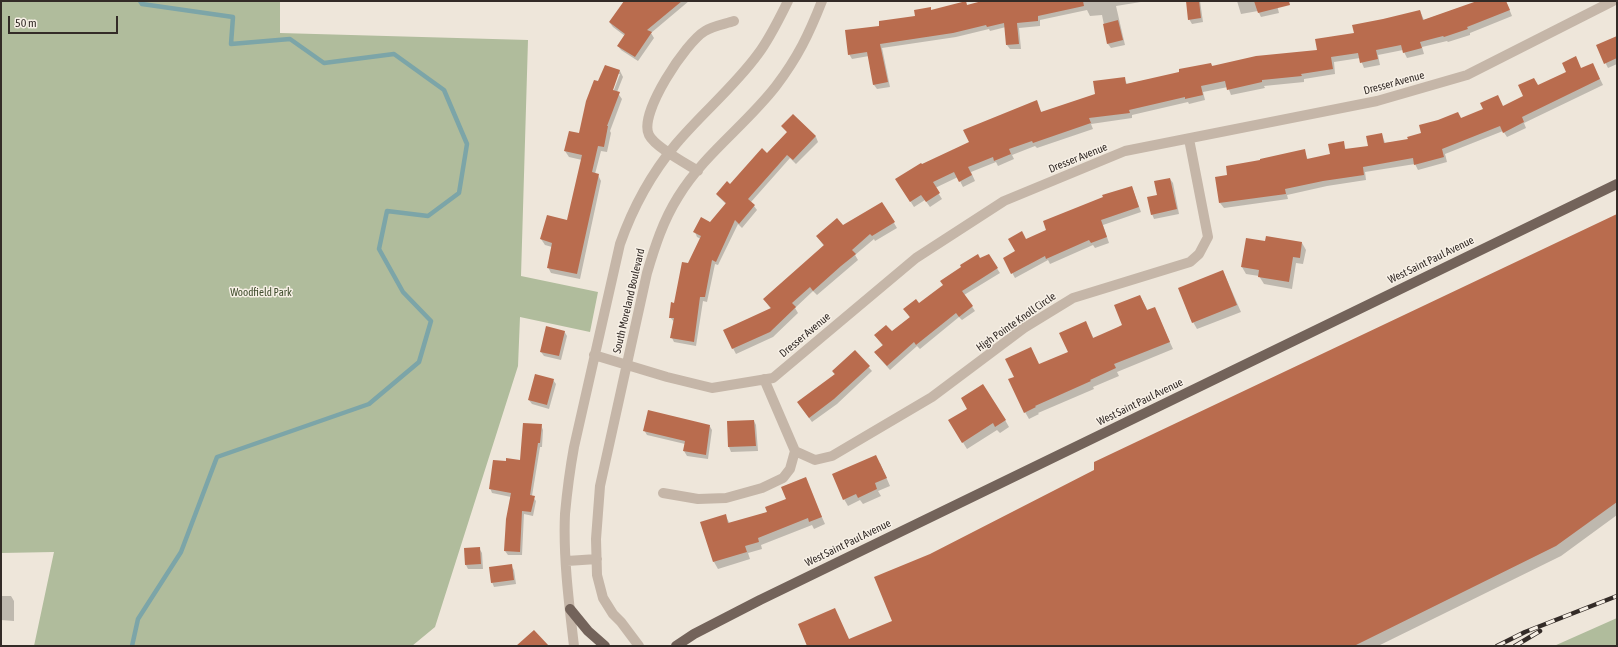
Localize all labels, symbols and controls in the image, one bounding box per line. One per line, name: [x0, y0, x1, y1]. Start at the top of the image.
scale bar: [10, 8, 120, 34]
text: 50 m: [15, 16, 37, 30]
street label: Dresser Avenue: [1362, 69, 1426, 97]
street label: Dresser Avenue: [1047, 140, 1109, 176]
street label: West Saint Paul Avenue: [1386, 233, 1476, 287]
street label: South Moreland Boulevard: [610, 247, 648, 355]
park label: Woodfield Park: [230, 286, 292, 300]
street label: High Pointe Knoll Circle: [974, 290, 1058, 354]
street label: Dresser Avenue: [777, 310, 833, 360]
street label: West Saint Paul Avenue: [1095, 375, 1185, 429]
street label: West Saint Paul Avenue: [803, 516, 893, 570]

